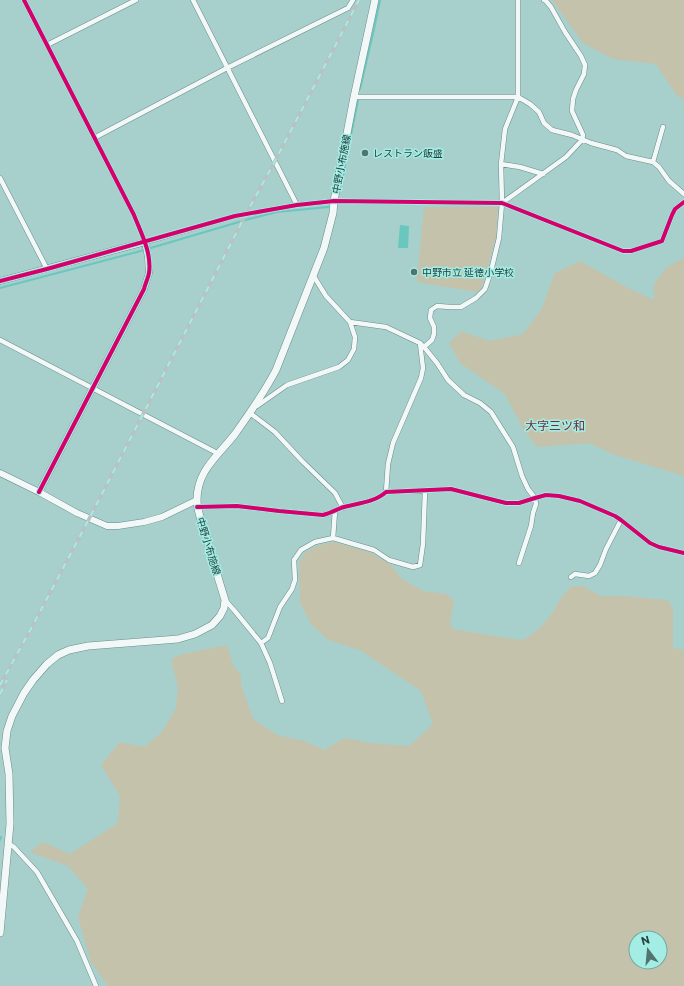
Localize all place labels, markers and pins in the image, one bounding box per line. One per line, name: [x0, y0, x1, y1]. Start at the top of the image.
place label: レストラン飯盛: [373, 147, 443, 159]
marker: レストラン飯盛: [360, 148, 370, 158]
place label: 中野市立 延徳小学校: [422, 266, 514, 278]
marker: 中野市立 延徳小学校: [409, 267, 419, 277]

